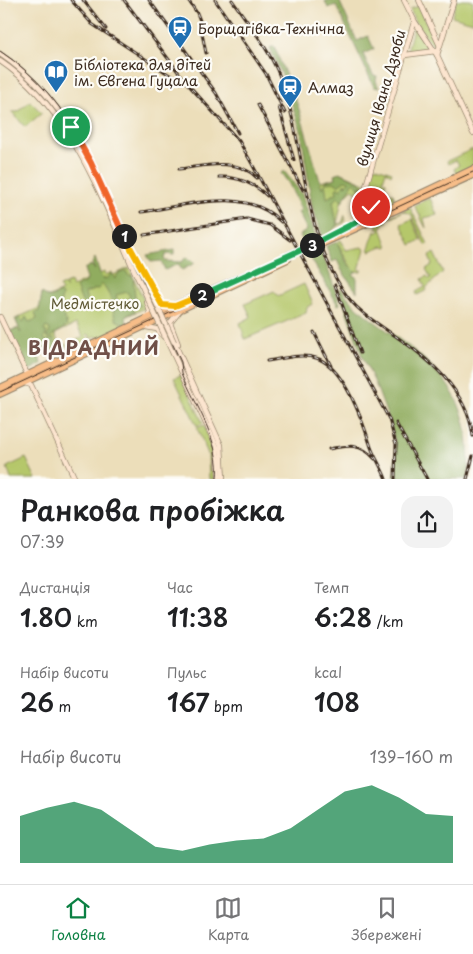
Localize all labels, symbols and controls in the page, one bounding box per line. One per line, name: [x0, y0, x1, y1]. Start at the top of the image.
station icon: Борщагівка-Технічна: [167, 15, 193, 49]
place label: Борщагівка-Технічна: [198, 18, 344, 39]
street label: вулиця Івана Дзюби: [351, 27, 411, 169]
place label: Бібліотека для дітей ім. Євгена Гуцала: [74, 54, 211, 91]
library icon: Бібліотека для дітей ім. Євгена Гуцала: [43, 59, 69, 93]
station icon: Алмаз: [277, 74, 303, 108]
place label: Алмаз: [308, 77, 354, 98]
pin: [50, 106, 92, 148]
icon: arrive: [57, 113, 85, 141]
pin: [350, 186, 392, 228]
icon: check: [357, 193, 385, 221]
pin: 1: [112, 224, 136, 248]
text: 1: [121, 226, 128, 247]
pin: 3: [300, 232, 324, 258]
text: 3: [308, 235, 317, 256]
pin: 2: [190, 282, 214, 308]
text: 2: [198, 285, 207, 306]
park label: Медмістечко: [51, 293, 139, 314]
district label: ВІДРАДНИЙ: [28, 333, 160, 361]
text: Ранкова пробіжка: [20, 488, 285, 531]
button: share: [401, 496, 453, 548]
text: 07:39: [20, 529, 64, 553]
text: Дистанція: [20, 577, 91, 598]
text: Час: [167, 577, 193, 598]
text: Темп: [314, 577, 349, 598]
text: 1.80: [20, 598, 72, 636]
text: 11:38: [167, 598, 228, 636]
text: 6:28: [314, 598, 372, 636]
text: km: [72, 611, 98, 632]
text: /km: [372, 611, 403, 632]
text: Набір висоти: [20, 662, 109, 683]
text: Пульс: [167, 662, 207, 683]
text: kcal: [314, 662, 342, 683]
text: 26: [20, 683, 54, 721]
text: 167: [167, 683, 209, 721]
text: 108: [314, 683, 360, 721]
text: m: [54, 696, 71, 717]
text: bpm: [209, 696, 243, 717]
text: Набір висоти: [20, 744, 121, 768]
text: 139–160 m: [370, 744, 453, 768]
tab: Головна: [51, 894, 106, 945]
tab: Карта: [208, 894, 249, 945]
tab: Збережені: [351, 894, 422, 945]

